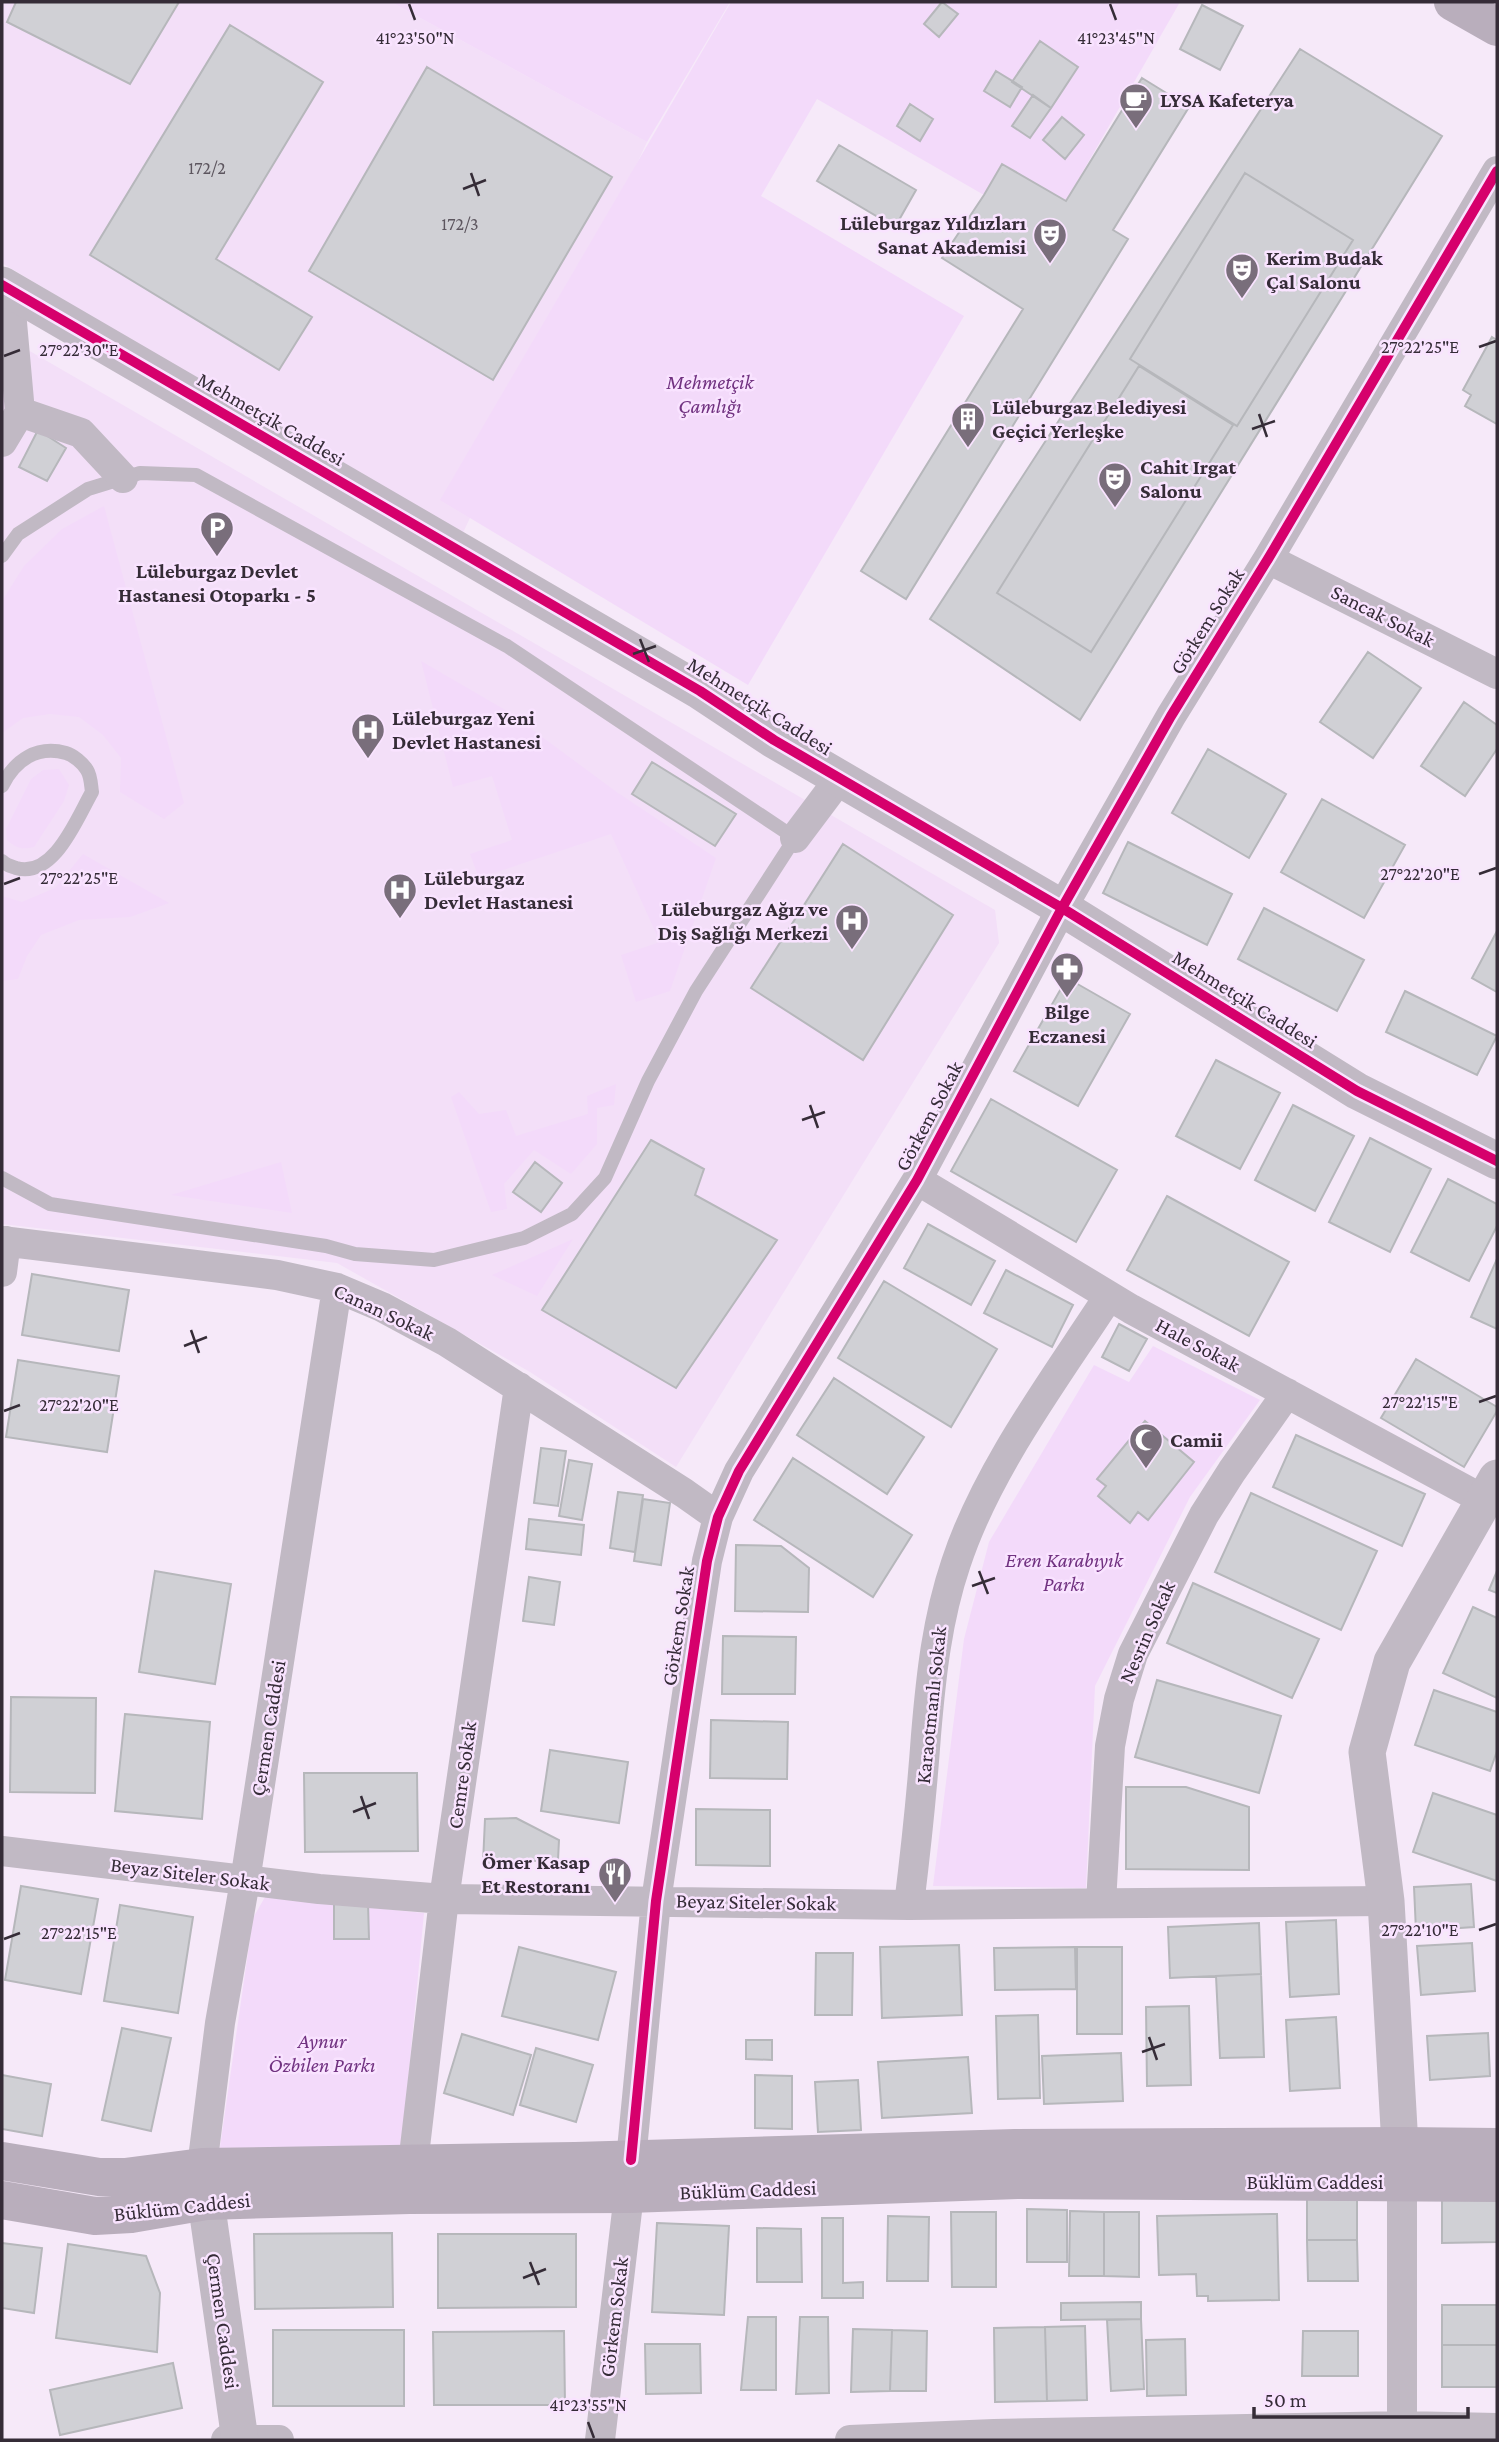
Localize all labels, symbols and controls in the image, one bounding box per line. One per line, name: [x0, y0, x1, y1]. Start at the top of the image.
text: 41°23'50"N: [375, 28, 455, 48]
text: 41°23'45"N: [1077, 28, 1155, 48]
cafe icon: LYSA Kafeterya: [1117, 81, 1155, 130]
place label: LYSA Kafeterya: [1160, 88, 1295, 112]
house number: 172/2: [188, 158, 226, 178]
place label: Lüleburgaz Yıldızları Sanat Akademisi: [840, 211, 1026, 259]
house number: 172/3: [441, 214, 479, 234]
theatre icon: Lüleburgaz Yıldızları Sanat Akademisi: [1031, 216, 1069, 265]
place label: Kerim Budak Çal Salonu: [1266, 246, 1383, 294]
theatre icon: Kerim Budak Çal Salonu: [1223, 251, 1261, 300]
text: 27°22'25"E: [1381, 337, 1459, 357]
text: 27°22'30"E: [39, 340, 119, 360]
street label: Mehmetçik Caddesi: [193, 367, 349, 471]
park label: Mehmetçik Çamlığı: [665, 370, 754, 418]
place label: Lüleburgaz Belediyesi Geçici Yerleşke: [992, 395, 1186, 443]
building icon: Lüleburgaz Belediyesi Geçici Yerleşke: [949, 400, 987, 449]
place label: Cahit Irgat Salonu: [1140, 455, 1237, 503]
theatre icon: Cahit Irgat Salonu: [1096, 460, 1134, 509]
parking icon: Lüleburgaz Devlet Hastanesi Otoparkı - 5: [198, 509, 236, 558]
place label: Lüleburgaz Devlet Hastanesi Otoparkı - 5: [118, 559, 316, 607]
street label: Görkem Sokak: [1165, 563, 1249, 679]
street label: Sancak Sokak: [1327, 580, 1439, 652]
street label: Mehmetçik Caddesi: [683, 652, 837, 760]
place label: Lüleburgaz Yeni Devlet Hastanesi: [392, 706, 541, 754]
hospital icon: Lüleburgaz Yeni Devlet Hastanesi: [349, 711, 387, 760]
text: 27°22'20"E: [1380, 864, 1460, 884]
place label: Lüleburgaz Devlet Hastanesi: [424, 866, 573, 914]
text: 27°22'25"E: [40, 868, 118, 888]
hospital icon: Lüleburgaz Devlet Hastanesi: [381, 871, 419, 920]
place label: Lüleburgaz Ağız ve Diş Sağlığı Merkezi: [658, 897, 828, 945]
hospital icon: Lüleburgaz Ağız ve Diş Sağlığı Merkezi: [833, 902, 871, 951]
street label: Mehmetçik Caddesi: [1168, 945, 1322, 1053]
pharmacy icon: Bilge Eczanesi: [1048, 950, 1086, 999]
place label: Bilge Eczanesi: [1028, 1000, 1106, 1048]
street label: Görkem Sokak: [890, 1057, 968, 1175]
street label: Canan Sokak: [330, 1278, 438, 1346]
street label: Hale Sokak: [1152, 1313, 1244, 1377]
text: 27°22'15"E: [1382, 1392, 1458, 1412]
text: 27°22'20"E: [39, 1395, 119, 1415]
mosque icon: Camii: [1127, 1421, 1165, 1470]
place label: Camii: [1170, 1428, 1223, 1452]
park label: Eren Karabıyık Parkı: [1005, 1548, 1124, 1596]
street label: Görkem Sokak: [657, 1564, 699, 1688]
street label: Nesrin Sokak: [1114, 1577, 1180, 1687]
street label: Karaotmanlı Sokak: [911, 1625, 951, 1785]
street label: Çermen Caddesi: [245, 1658, 291, 1798]
street label: Cemre Sokak: [443, 1720, 481, 1830]
place label: Ömer Kasap Et Restoranı: [481, 1850, 590, 1898]
street label: Beyaz Siteler Sokak: [109, 1852, 271, 1896]
restaurant icon: Ömer Kasap Et Restoranı: [596, 1855, 634, 1904]
street label: Beyaz Siteler Sokak: [676, 1889, 836, 1915]
text: 27°22'10"E: [1381, 1920, 1459, 1940]
text: 27°22'15"E: [41, 1923, 117, 1943]
park label: Aynur Özbilen Parkı: [269, 2029, 375, 2077]
street label: Büklüm Caddesi: [1246, 2170, 1384, 2194]
street label: Büklüm Caddesi: [679, 2176, 817, 2204]
street label: Büklüm Caddesi: [113, 2188, 252, 2226]
street label: Çermen Caddesi: [202, 2251, 245, 2391]
street label: Görkem Sokak: [595, 2256, 633, 2378]
scale bar: [1254, 2376, 1468, 2420]
text: 50 m: [1264, 2388, 1307, 2412]
text: 41°23'55"N: [549, 2395, 627, 2415]

